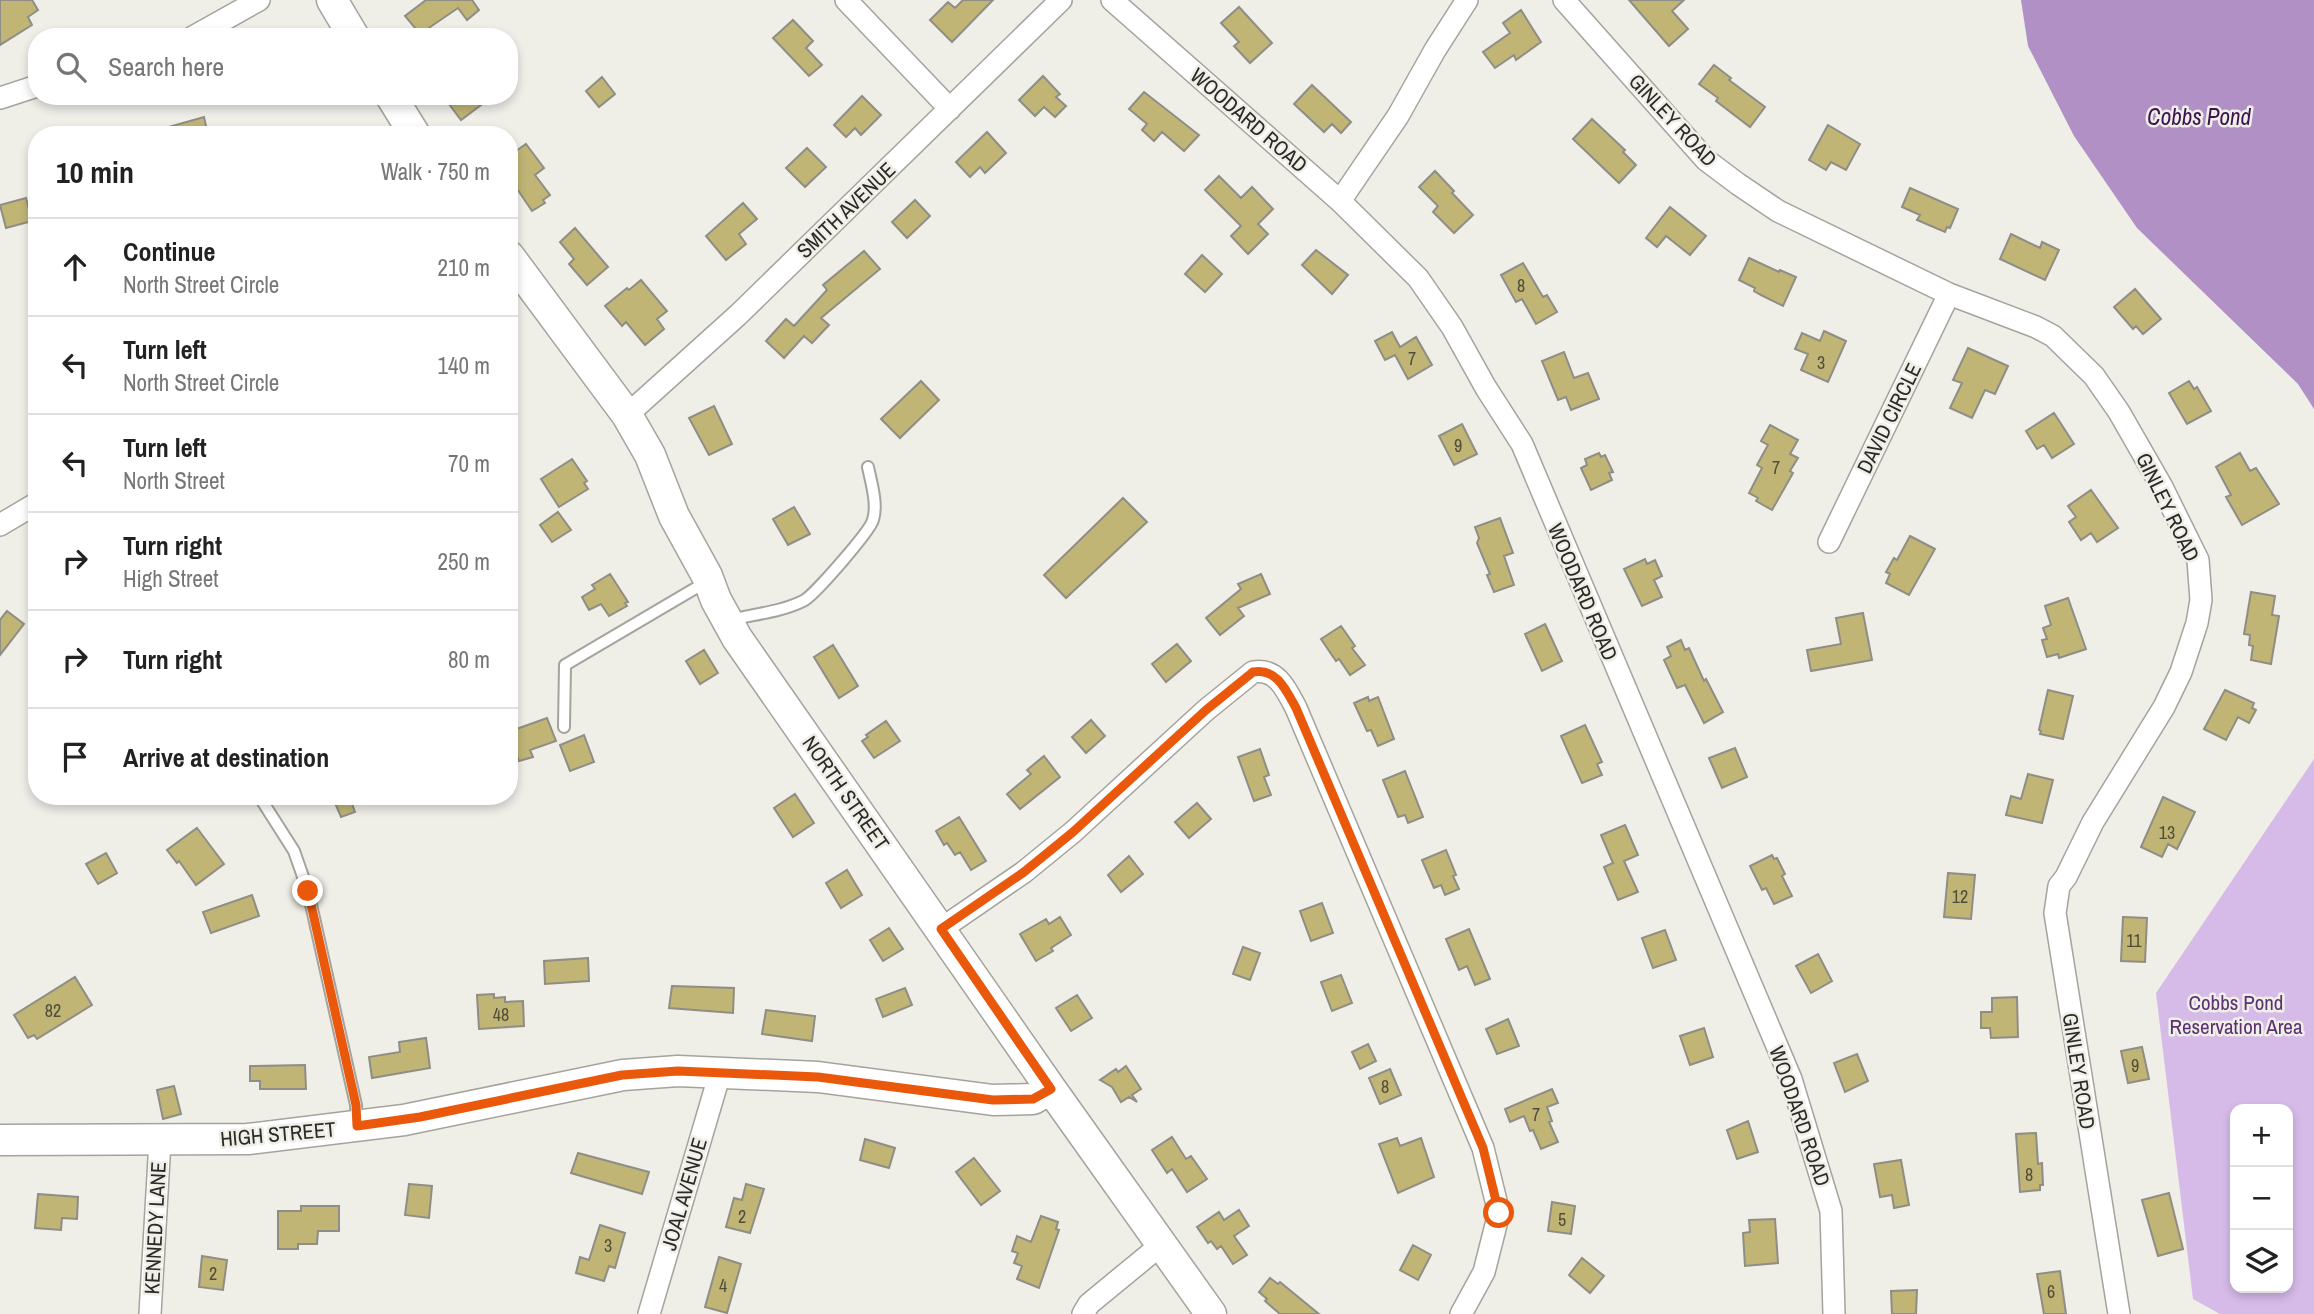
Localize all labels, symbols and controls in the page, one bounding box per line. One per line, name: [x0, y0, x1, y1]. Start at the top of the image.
search box: [28, 28, 518, 105]
icon: search: [52, 48, 90, 86]
text: Search here: [108, 49, 224, 84]
street label: WOODARD ROAD: [1184, 61, 1314, 179]
street label: GINLEY ROAD: [1622, 67, 1724, 173]
water label: Cobbs Pond: [2147, 101, 2251, 132]
text: 10 min: [56, 152, 134, 192]
street label: SMITH AVENUE: [790, 155, 902, 265]
text: Walk · 750 m: [381, 156, 490, 187]
text: Continue: [123, 234, 215, 269]
icon: ahead: [56, 248, 94, 286]
text: 210 m: [438, 252, 490, 283]
text: North Street Circle: [123, 269, 279, 300]
house number: 8: [1517, 273, 1525, 298]
text: Turn left: [123, 332, 207, 367]
icon: left: [56, 346, 94, 384]
house number: 7: [1408, 346, 1416, 371]
text: 140 m: [438, 350, 490, 381]
house number: 3: [1817, 350, 1825, 375]
street label: DAVID CIRCLE: [1850, 358, 1928, 478]
text: North Street Circle: [123, 367, 279, 398]
text: Turn left: [123, 430, 207, 465]
house number: 9: [1454, 433, 1462, 458]
icon: left: [56, 444, 94, 482]
text: 70 m: [448, 448, 490, 479]
street label: GINLEY ROAD: [2129, 448, 2207, 566]
house number: 7: [1772, 455, 1780, 480]
text: North Street: [123, 465, 225, 496]
street label: WOODARD ROAD: [1541, 519, 1625, 665]
text: Turn right: [123, 528, 222, 563]
icon: right: [56, 542, 94, 580]
text: 250 m: [438, 546, 490, 577]
text: High Street: [123, 563, 218, 594]
icon: right: [56, 640, 94, 678]
text: Turn right: [123, 642, 222, 677]
text: 80 m: [448, 644, 490, 675]
street label: NORTH STREET: [796, 730, 896, 856]
icon: arrive: [56, 738, 94, 776]
text: Arrive at destination: [123, 740, 329, 775]
house number: 13: [2159, 820, 2175, 845]
route end: [292, 875, 323, 906]
house number: 12: [1952, 884, 1968, 909]
house number: 11: [2126, 928, 2142, 953]
park label: Cobbs Pond Reservation Area: [2169, 988, 2303, 1041]
house number: 82: [45, 998, 61, 1023]
house number: 48: [493, 1002, 509, 1027]
street label: GINLEY ROAD: [2055, 1011, 2103, 1131]
street label: WOODARD ROAD: [1762, 1042, 1838, 1190]
house number: 9: [2131, 1053, 2139, 1078]
house number: 8: [1381, 1074, 1389, 1099]
house number: 7: [1532, 1102, 1540, 1127]
map controls: [2230, 1104, 2293, 1293]
button: +: [2230, 1104, 2293, 1167]
street label: HIGH STREET: [219, 1114, 337, 1153]
street label: JOAL AVENUE: [654, 1134, 714, 1254]
street label: KENNEDY LANE: [137, 1161, 173, 1295]
house number: 8: [2025, 1162, 2033, 1187]
button: −: [2230, 1167, 2293, 1230]
route start: [1483, 1197, 1514, 1228]
house number: 2: [738, 1204, 746, 1229]
house number: 5: [1558, 1207, 1566, 1232]
button: layers: [2230, 1230, 2293, 1293]
house number: 3: [604, 1233, 612, 1258]
house number: 2: [209, 1261, 217, 1286]
house number: 4: [719, 1273, 727, 1298]
house number: 6: [2047, 1279, 2055, 1304]

